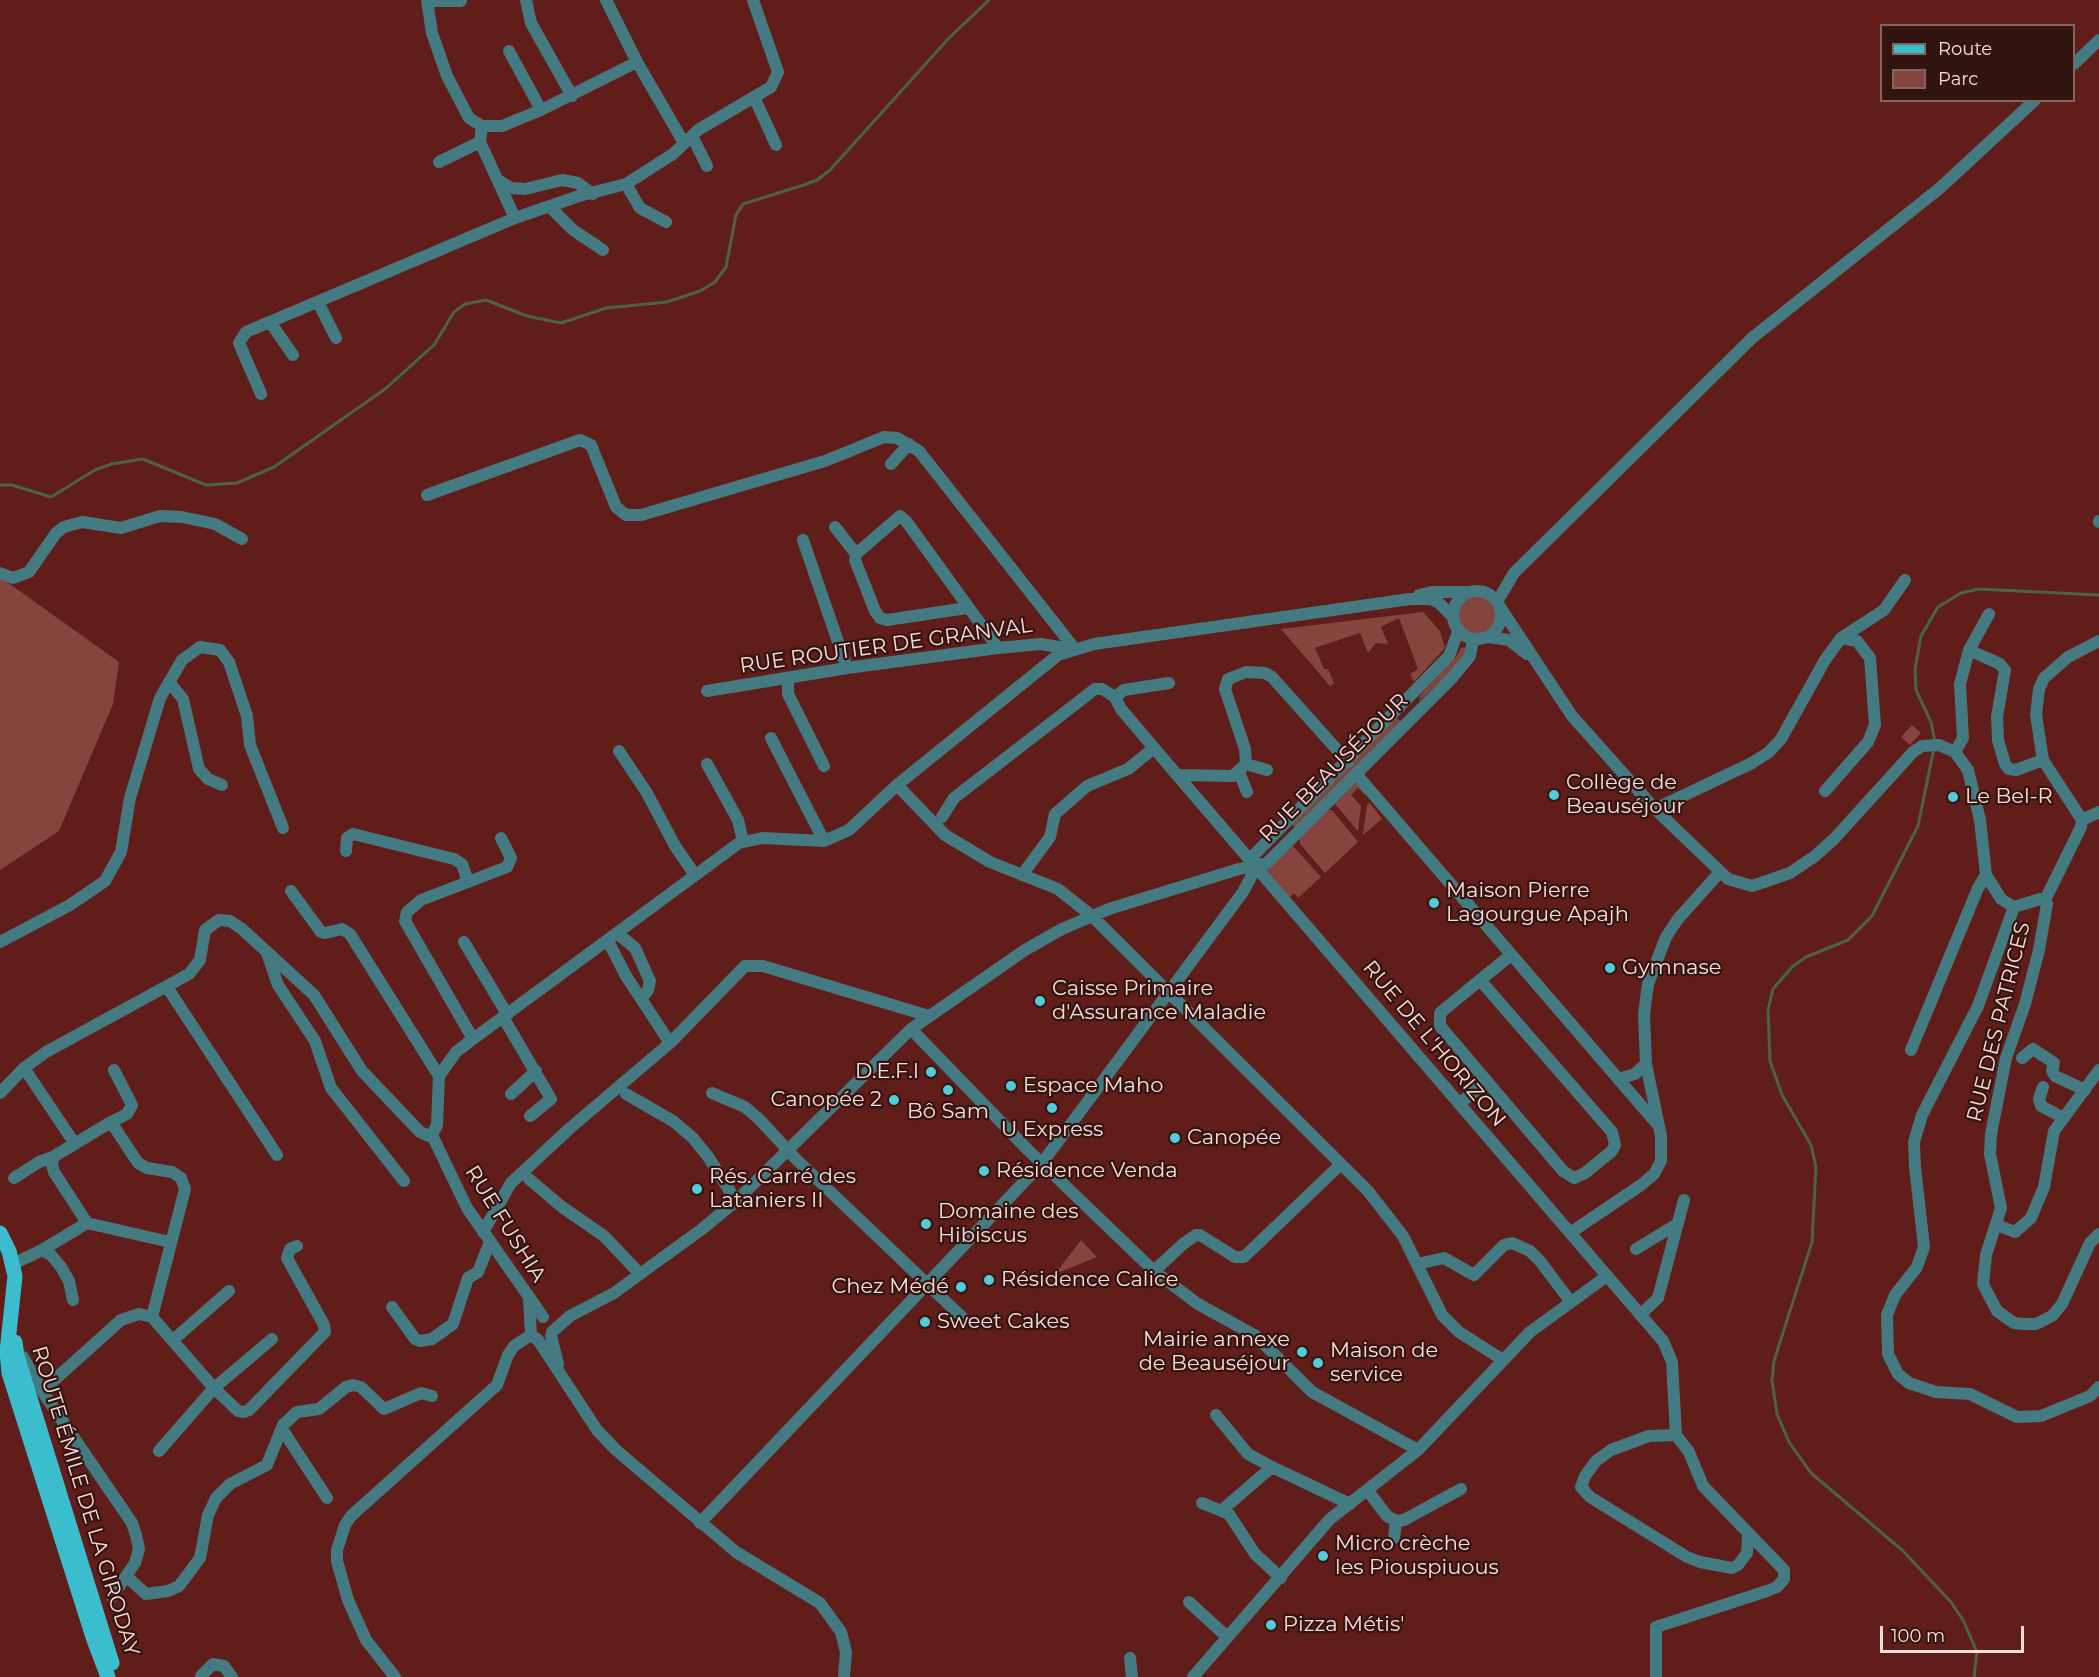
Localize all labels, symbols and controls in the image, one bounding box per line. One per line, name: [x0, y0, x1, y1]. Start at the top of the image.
legend: [1880, 24, 2075, 102]
text: Route: [1938, 38, 1992, 60]
text: Parc: [1938, 68, 1978, 90]
street label: RUE ROUTIER DE GRANVAL: [738, 613, 1034, 679]
street label: RUE BEAUSÉJOUR: [1255, 689, 1413, 847]
place label: Collège de Beauséjour: [1566, 770, 1685, 820]
place label: Le Bel-R: [1965, 784, 2053, 810]
marker: Collège de Beauséjour: [1547, 788, 1561, 802]
marker: Le Bel-R: [1946, 790, 1960, 804]
place label: Maison Pierre Lagourgue Apajh: [1446, 878, 1629, 928]
marker: Maison Pierre Lagourgue Apajh: [1427, 896, 1441, 910]
street label: RUE DES PATRICES: [1962, 919, 2036, 1125]
place label: Gymnase: [1622, 955, 1721, 981]
street label: RUE DE L'HORIZON: [1357, 956, 1511, 1132]
marker: Gymnase: [1603, 961, 1617, 975]
place label: Caisse Primaire d'Assurance Maladie: [1052, 976, 1266, 1026]
marker: Caisse Primaire d'Assurance Maladie: [1033, 994, 1047, 1008]
place label: D.E.F.I: [855, 1059, 919, 1085]
marker: D.E.F.I: [924, 1065, 938, 1079]
place label: Espace Maho: [1023, 1073, 1163, 1099]
marker: Espace Maho: [1004, 1079, 1018, 1093]
marker: Bô Sam: [941, 1083, 955, 1097]
place label: Canopée 2: [770, 1087, 882, 1113]
marker: Canopée 2: [887, 1093, 901, 1107]
place label: Bô Sam: [907, 1099, 989, 1125]
marker: U Express: [1045, 1101, 1059, 1115]
place label: U Express: [1001, 1117, 1103, 1143]
place label: Canopée: [1187, 1125, 1281, 1151]
marker: Canopée: [1168, 1131, 1182, 1145]
place label: Résidence Venda: [996, 1158, 1178, 1184]
street label: RUE FUSHIA: [459, 1161, 551, 1287]
place label: Rés. Carré des Lataniers II: [709, 1164, 856, 1214]
marker: Résidence Venda: [977, 1164, 991, 1178]
marker: Rés. Carré des Lataniers II: [690, 1182, 704, 1196]
place label: Domaine des Hibiscus: [938, 1199, 1078, 1249]
marker: Domaine des Hibiscus: [919, 1217, 933, 1231]
place label: Résidence Calice: [1001, 1267, 1178, 1293]
marker: Résidence Calice: [982, 1273, 996, 1287]
place label: Chez Médé: [831, 1274, 949, 1300]
marker: Chez Médé: [954, 1280, 968, 1294]
place label: Sweet Cakes: [937, 1309, 1069, 1335]
marker: Sweet Cakes: [918, 1315, 932, 1329]
place label: Mairie annexe de Beauséjour: [1139, 1327, 1290, 1377]
place label: Maison de service: [1330, 1338, 1438, 1388]
street label: ROUTE ÉMILE DE LA GIRODAY: [26, 1343, 144, 1659]
marker: Mairie annexe de Beauséjour: [1295, 1345, 1309, 1359]
marker: Maison de service: [1311, 1356, 1325, 1370]
place label: Micro crèche les Piouspiuous: [1335, 1531, 1499, 1581]
marker: Micro crèche les Piouspiuous: [1316, 1549, 1330, 1563]
place label: Pizza Métis': [1283, 1612, 1404, 1638]
scale bar: [1883, 1614, 2027, 1652]
marker: Pizza Métis': [1264, 1618, 1278, 1632]
text: 100 m: [1891, 1625, 1945, 1647]

